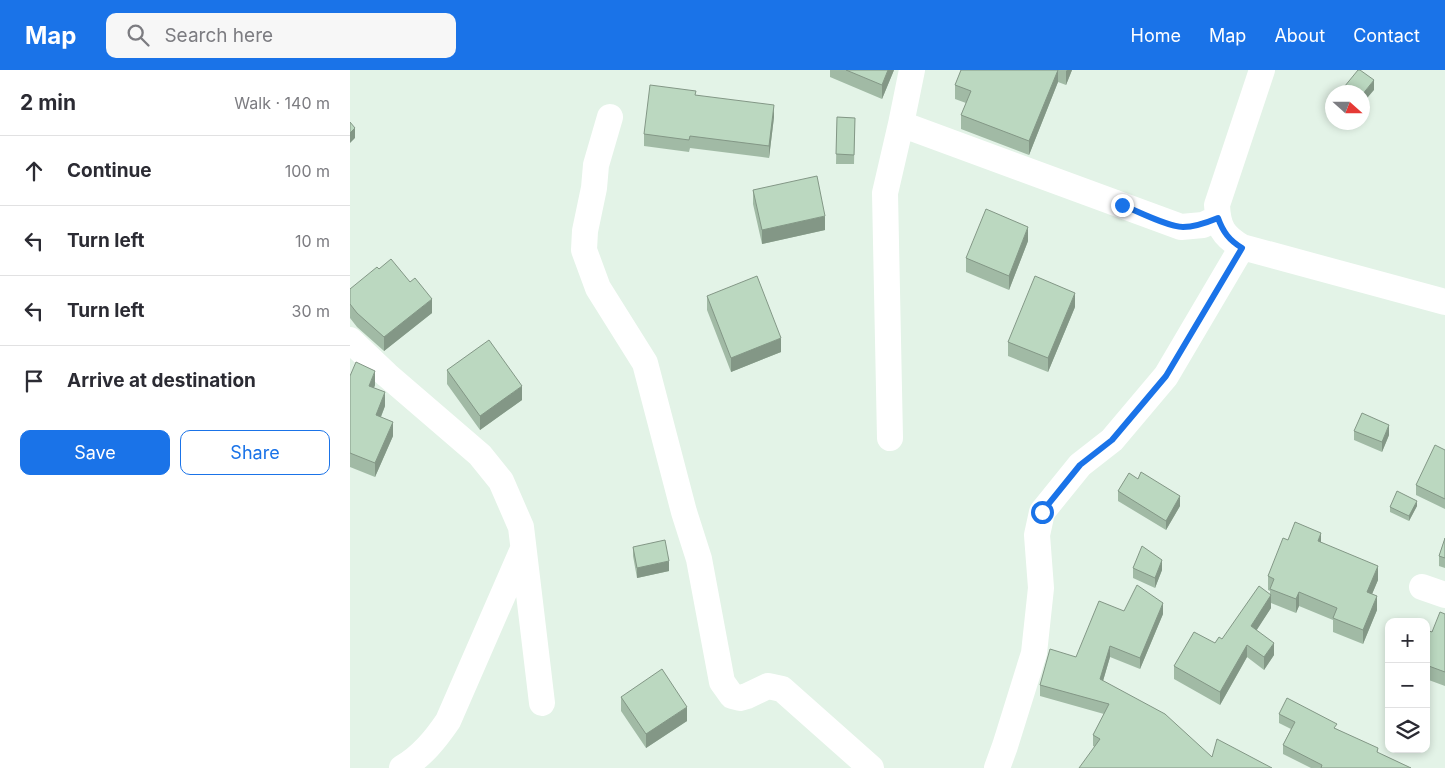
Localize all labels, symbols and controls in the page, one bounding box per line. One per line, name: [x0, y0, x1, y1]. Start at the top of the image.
search box: [106, 13, 456, 58]
text: Map: [25, 21, 76, 50]
icon: search: [124, 21, 152, 49]
text: Search here: [164, 24, 273, 47]
text: Home: [1131, 25, 1181, 46]
text: Map: [1209, 25, 1246, 46]
text: About: [1274, 25, 1325, 46]
text: Contact: [1353, 25, 1420, 46]
north arrow: [1325, 85, 1370, 130]
text: 2 min: [20, 90, 76, 115]
text: Walk · 140 m: [234, 93, 330, 113]
icon: ahead: [20, 157, 48, 185]
text: Continue: [67, 159, 152, 182]
text: 100 m: [285, 161, 330, 181]
route end: [1111, 194, 1134, 217]
icon: left: [20, 227, 48, 255]
text: Turn left: [67, 229, 145, 252]
text: 10 m: [295, 231, 330, 251]
icon: left: [20, 297, 48, 325]
text: Turn left: [67, 299, 145, 322]
text: 30 m: [292, 301, 330, 321]
icon: arrive: [20, 367, 48, 395]
text: Arrive at destination: [67, 369, 256, 392]
button: Save: [20, 430, 170, 475]
button: Share: [180, 430, 330, 475]
route start: [1031, 501, 1054, 524]
map controls: [1385, 618, 1430, 753]
button: +: [1385, 618, 1430, 663]
button: −: [1385, 663, 1430, 708]
button: layers: [1385, 708, 1430, 753]

